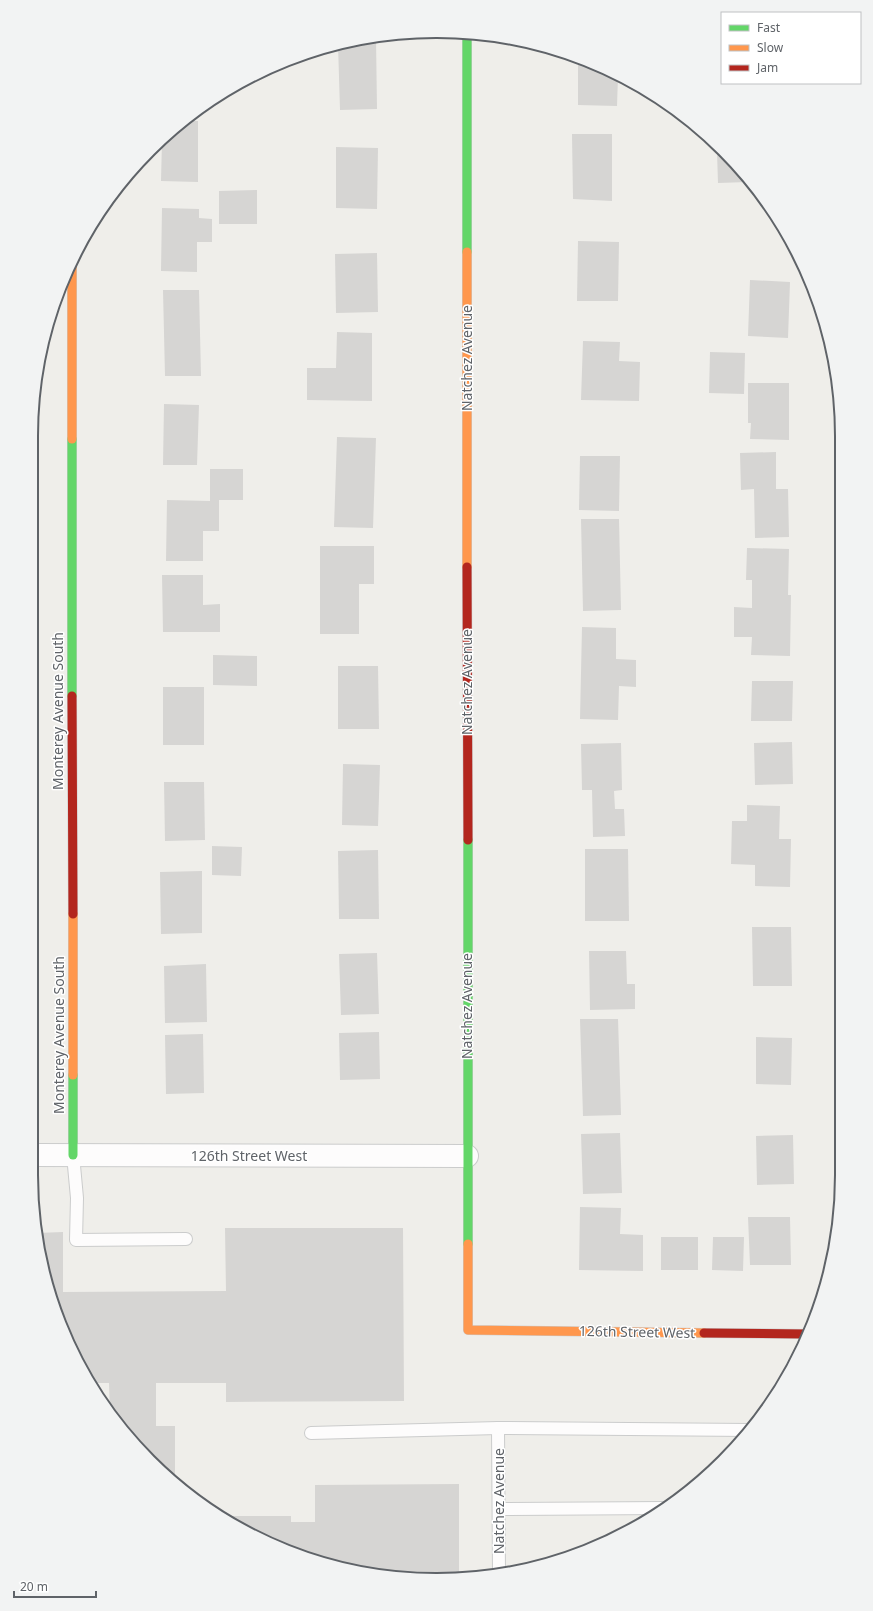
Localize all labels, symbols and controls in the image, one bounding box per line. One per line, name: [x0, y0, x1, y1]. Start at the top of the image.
legend: [721, 12, 861, 84]
text: Fast: [757, 19, 781, 36]
text: Slow: [757, 39, 784, 56]
text: Jam: [756, 59, 778, 76]
street label: Natchez Avenue: [457, 305, 476, 411]
street label: Natchez Avenue: [457, 629, 476, 735]
street label: Monterey Avenue South: [48, 632, 67, 790]
street label: Natchez Avenue: [457, 953, 476, 1059]
street label: Monterey Avenue South: [49, 956, 68, 1114]
street label: 126th Street West: [191, 1146, 307, 1165]
street label: 126th Street West: [579, 1321, 695, 1342]
street label: Natchez Avenue: [489, 1448, 508, 1554]
scale bar: [14, 1573, 96, 1599]
text: 20 m: [20, 1578, 48, 1595]

